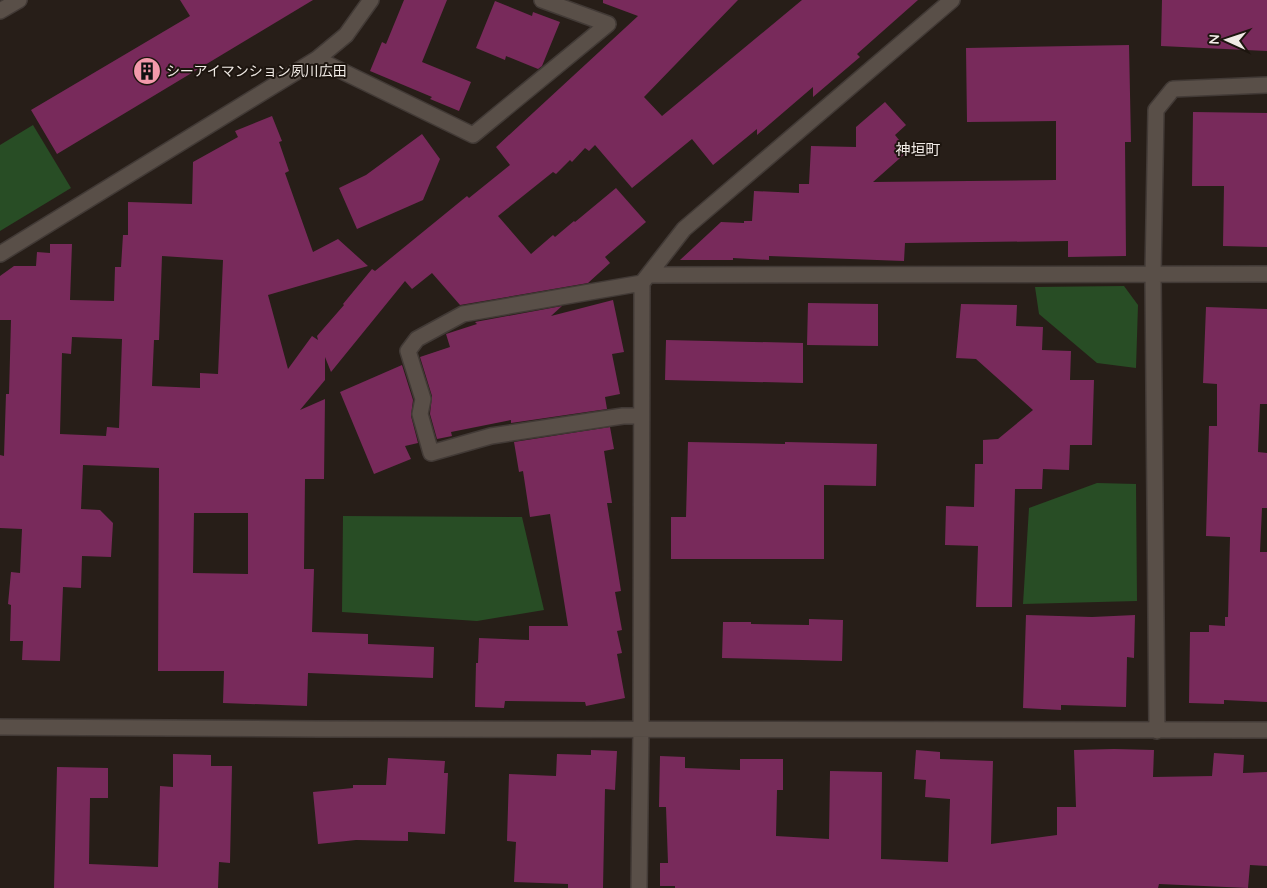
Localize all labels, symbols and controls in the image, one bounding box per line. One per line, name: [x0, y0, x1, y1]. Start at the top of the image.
north arrow: [1202, 15, 1252, 65]
text: N: [1205, 34, 1223, 45]
building icon: シーアイマンション夙川広田: [132, 56, 162, 86]
place label: シーアイマンション夙川広田: [166, 62, 347, 80]
district label: 神垣町: [895, 140, 941, 159]

